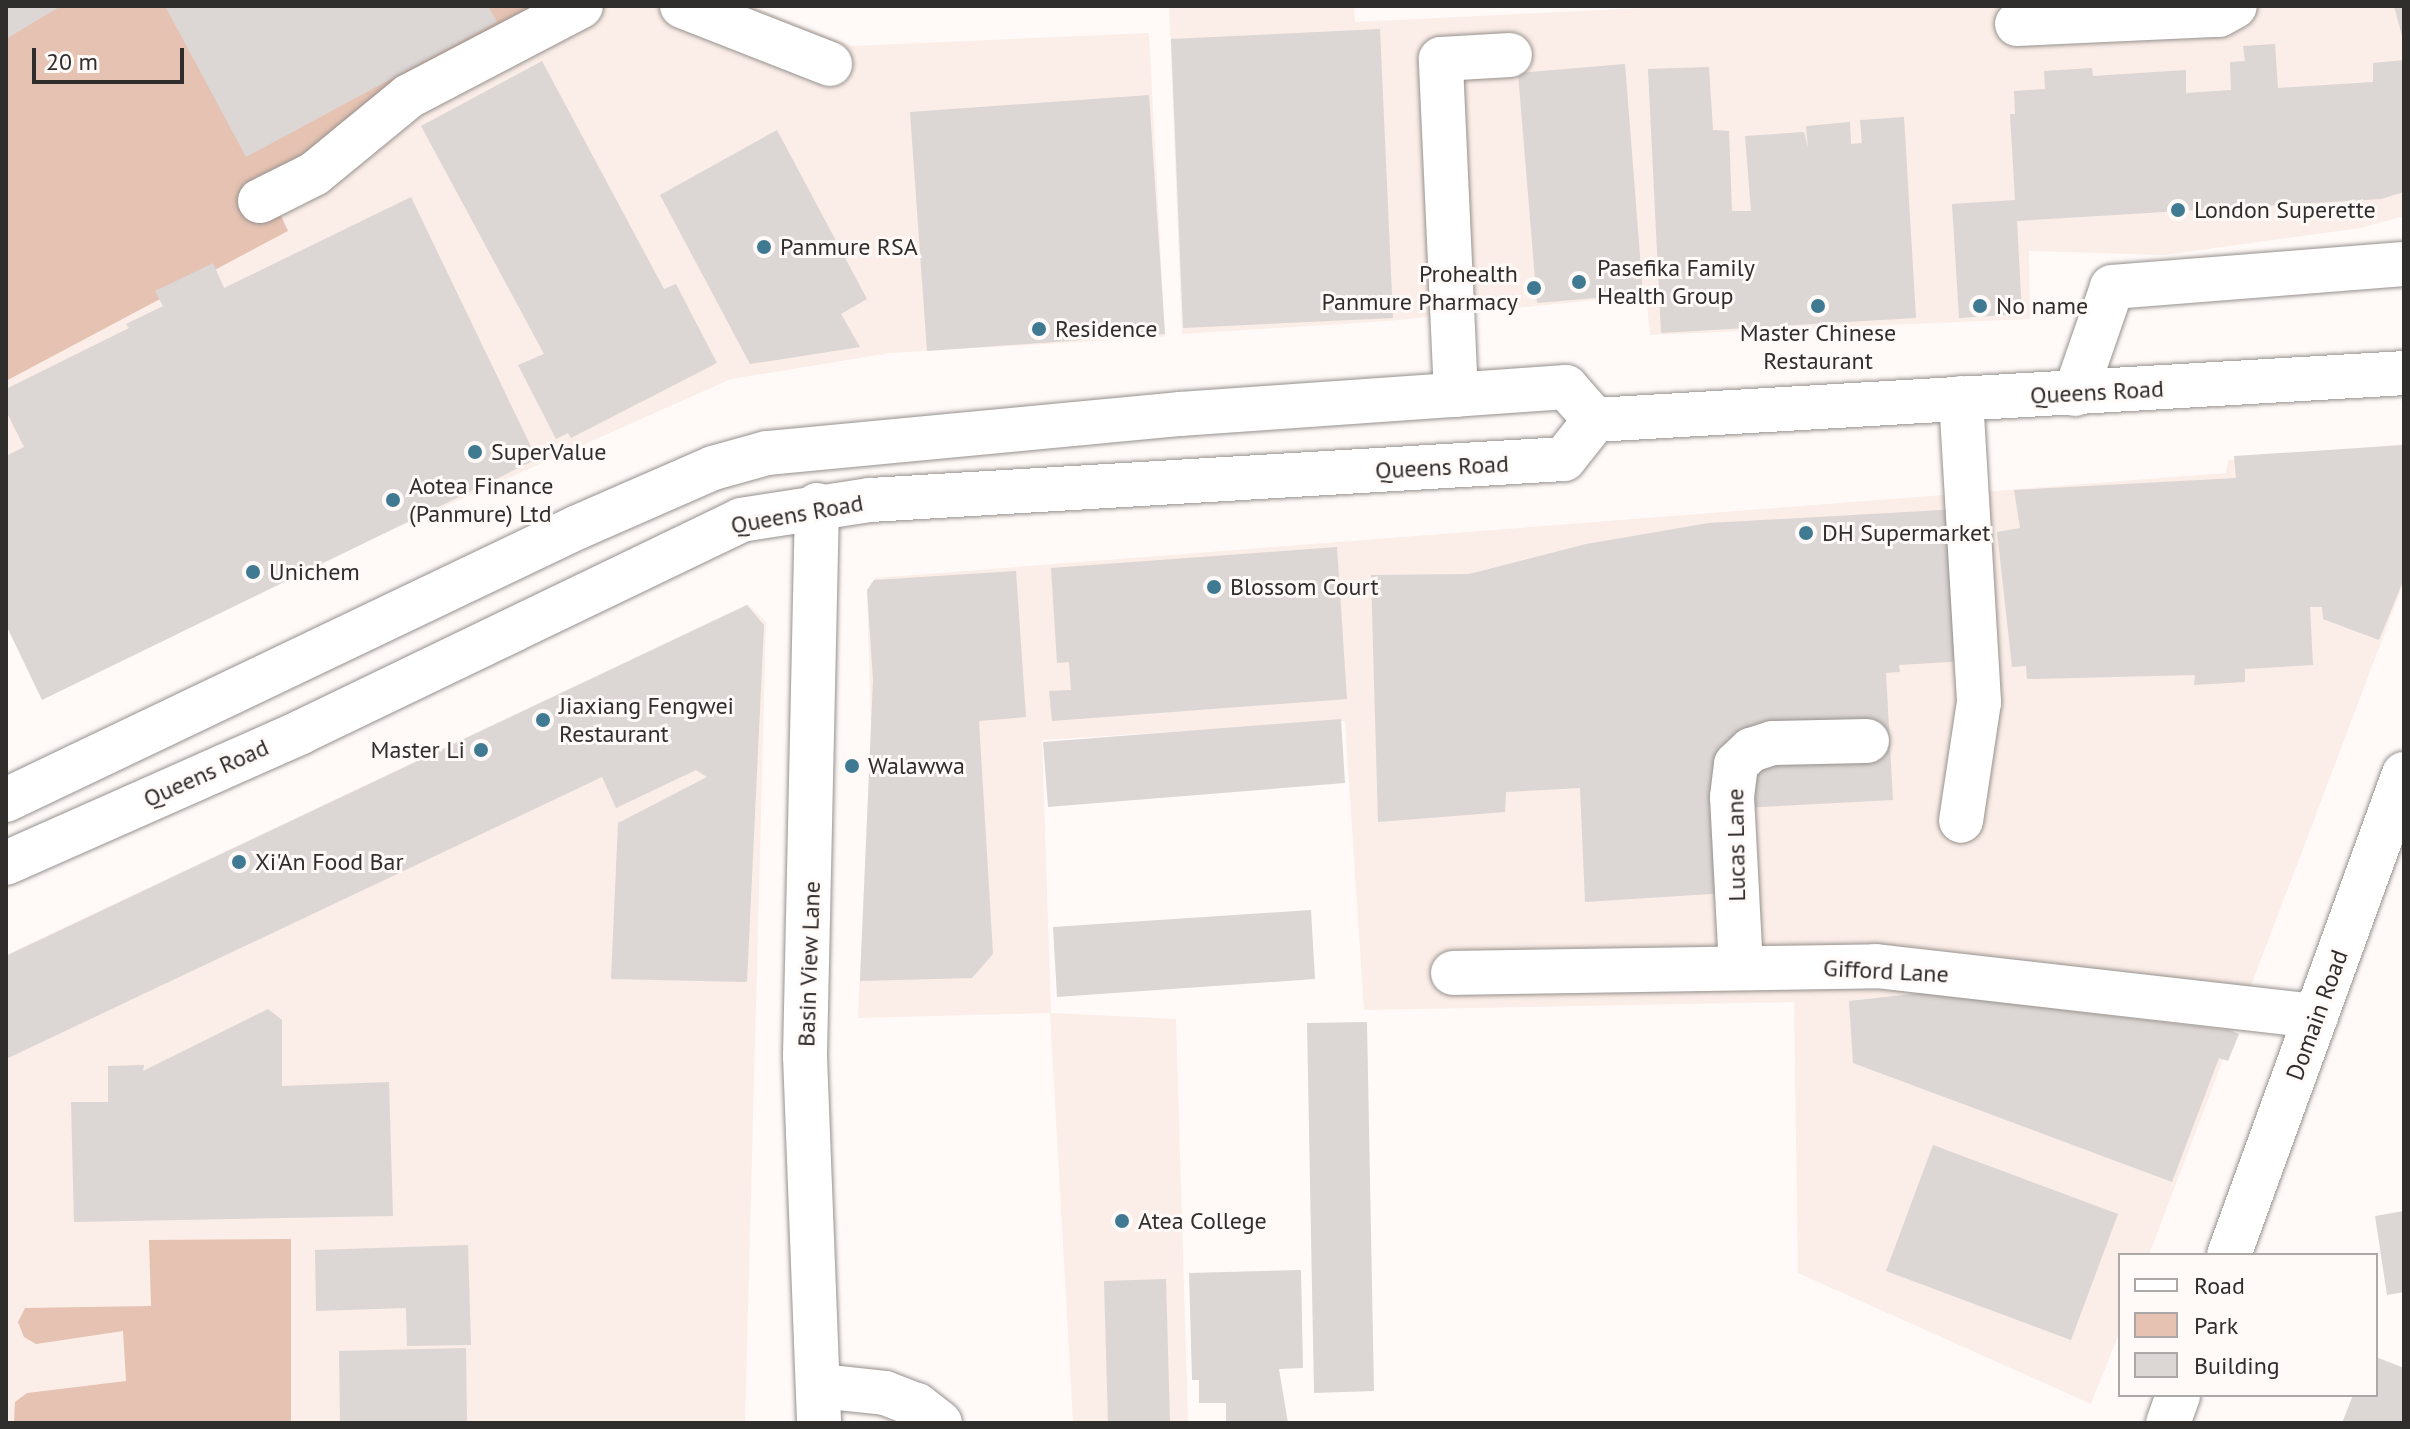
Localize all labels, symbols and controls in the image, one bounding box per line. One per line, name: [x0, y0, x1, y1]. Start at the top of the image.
scale bar: [36, 32, 188, 82]
text: 20 m: [46, 46, 98, 77]
place label: London Superette: [2194, 196, 2376, 224]
marker: London Superette: [2169, 201, 2187, 219]
place label: Panmure RSA: [780, 233, 918, 261]
marker: Panmure RSA: [755, 238, 773, 256]
place label: Pasefika Family Health Group: [1597, 254, 1755, 310]
place label: Prohealth Panmure Pharmacy: [1321, 260, 1518, 316]
marker: Pasefika Family Health Group: [1568, 271, 1590, 293]
marker: Prohealth Panmure Pharmacy: [1525, 279, 1543, 297]
place label: No name: [1996, 292, 2088, 320]
marker: Master Chinese Restaurant: [1809, 297, 1827, 315]
marker: No name: [1971, 297, 1989, 315]
place label: Residence: [1055, 315, 1158, 343]
place label: Master Chinese Restaurant: [1740, 319, 1896, 375]
marker: Residence: [1030, 320, 1048, 338]
street label: Queens Road: [2029, 374, 2165, 410]
place label: SuperValue: [491, 438, 606, 466]
marker: SuperValue: [466, 443, 484, 461]
street label: Queens Road: [1374, 449, 1510, 485]
place label: Aotea Finance (Panmure) Ltd: [409, 472, 553, 528]
street label: Queens Road: [729, 488, 865, 540]
marker: Aotea Finance (Panmure) Ltd: [384, 491, 402, 509]
place label: DH Supermarket: [1822, 519, 1990, 547]
marker: DH Supermarket: [1797, 524, 1815, 542]
place label: Unichem: [269, 558, 360, 586]
marker: Unichem: [244, 563, 262, 581]
place label: Blossom Court: [1230, 573, 1379, 601]
marker: Blossom Court: [1205, 578, 1223, 596]
place label: Jiaxiang Fengwei Restaurant: [559, 692, 734, 748]
marker: Jiaxiang Fengwei Restaurant: [534, 711, 552, 729]
street label: Queens Road: [139, 733, 273, 813]
place label: Master Li: [371, 736, 465, 764]
marker: Master Li: [472, 741, 490, 759]
place label: Walawwa: [868, 752, 965, 780]
marker: Walawwa: [843, 757, 861, 775]
street label: Lucas Lane: [1721, 788, 1751, 902]
place label: Xi'An Food Bar: [255, 848, 404, 876]
marker: Xi'An Food Bar: [230, 853, 248, 871]
street label: Basin View Lane: [792, 880, 826, 1048]
street label: Domain Road: [2280, 946, 2354, 1084]
street label: Gifford Lane: [1823, 953, 1949, 989]
place label: Atea College: [1138, 1207, 1267, 1235]
marker: Atea College: [1113, 1212, 1131, 1230]
legend: [2118, 1253, 2378, 1397]
text: Road: [2194, 1270, 2245, 1301]
text: Park: [2194, 1310, 2238, 1341]
text: Building: [2194, 1350, 2280, 1381]

